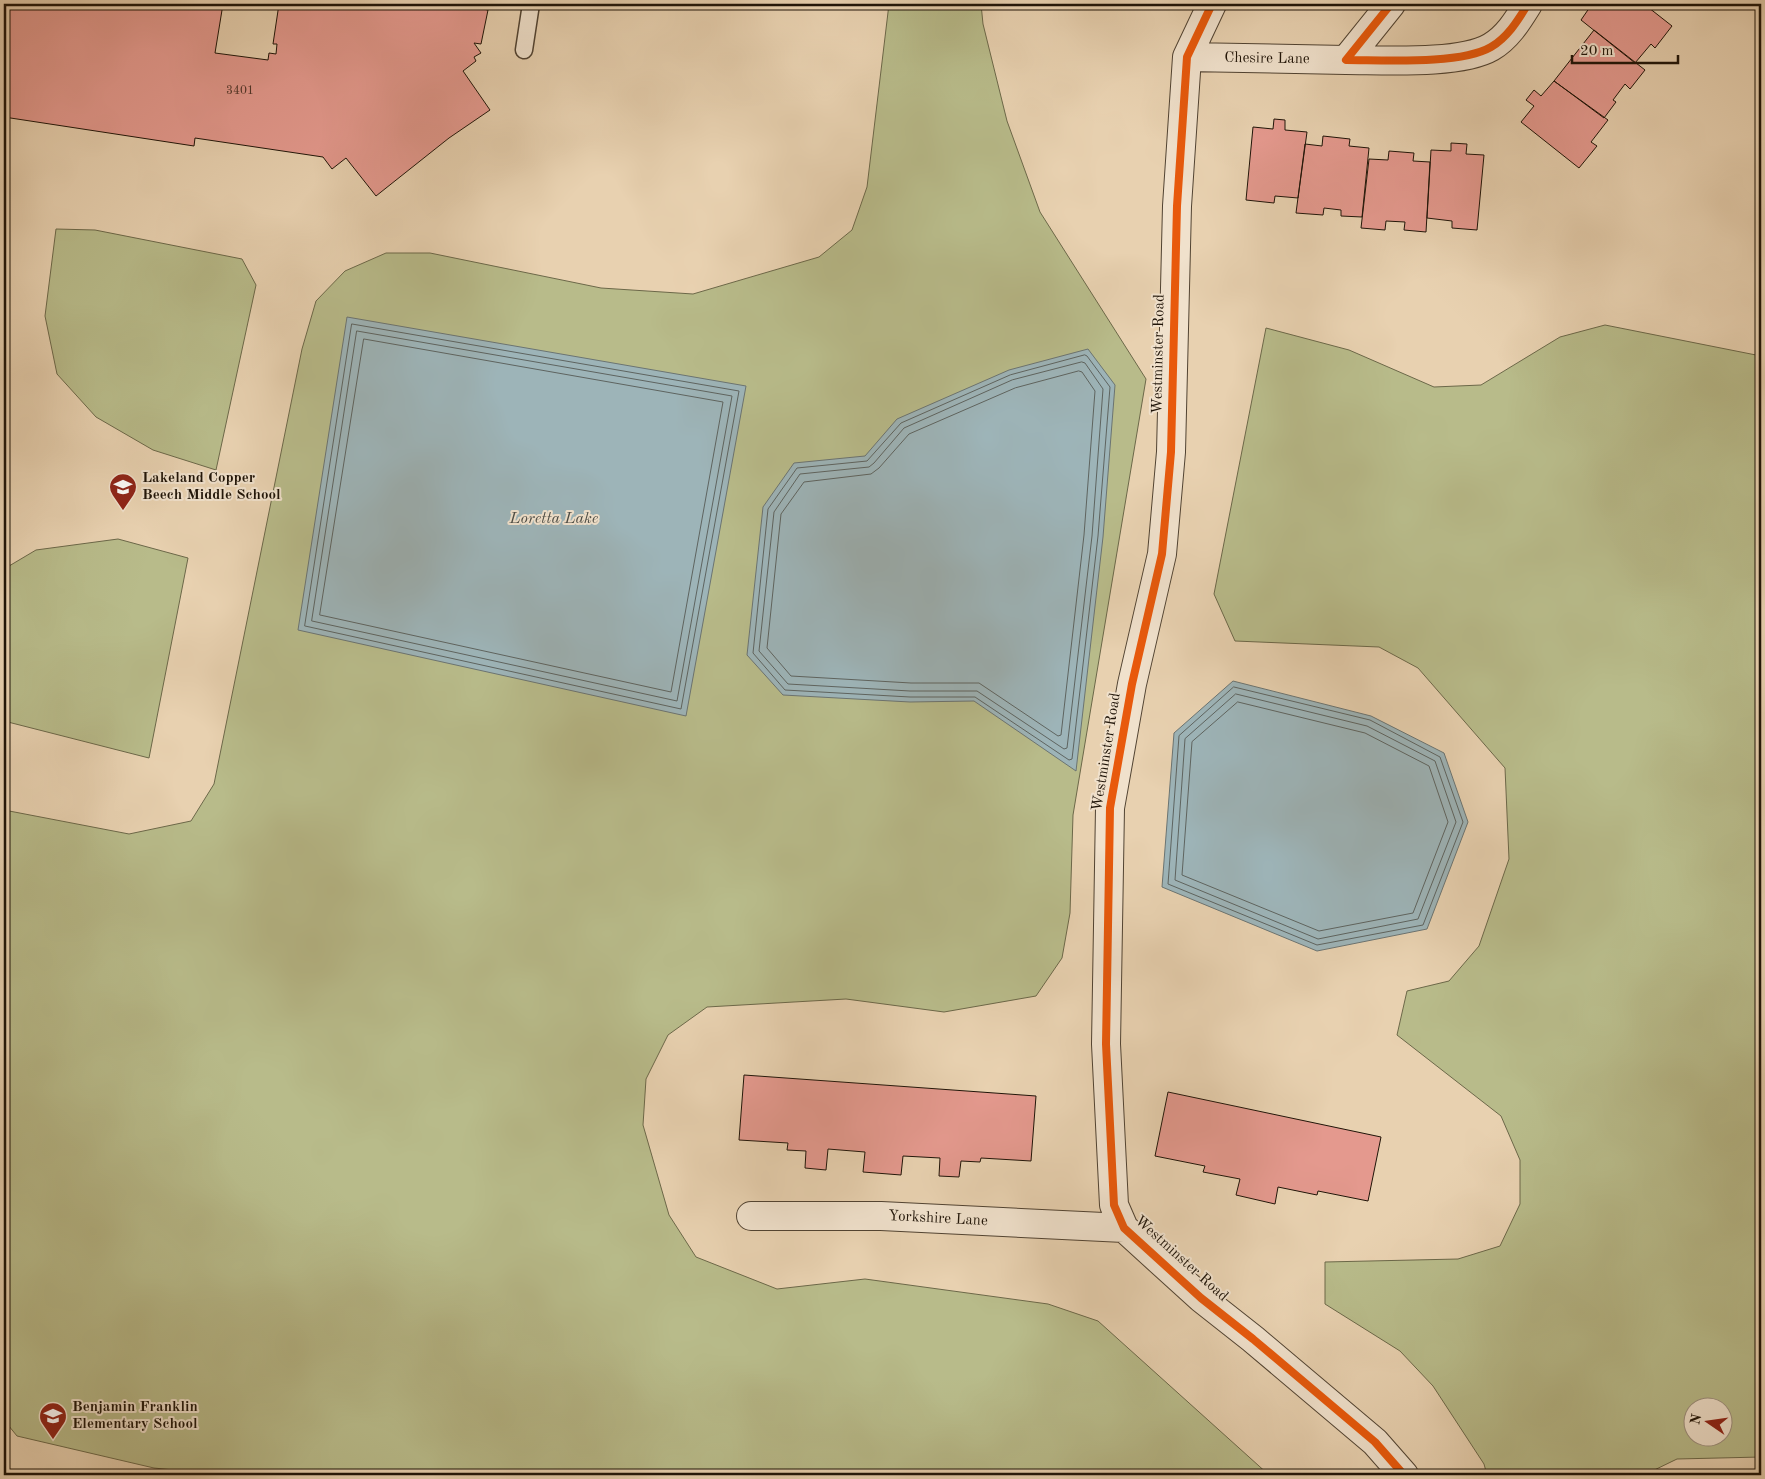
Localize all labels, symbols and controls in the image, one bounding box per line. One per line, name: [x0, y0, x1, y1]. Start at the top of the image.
scale bar: [1572, 32, 1679, 64]
text: 20 m: [1580, 44, 1614, 59]
street label: Chesire Lane: [1224, 51, 1310, 67]
house number: 3401: [226, 85, 254, 97]
street label: Westminster Road: [1150, 294, 1168, 414]
place label: Lakeland Copper Beech Middle School: [142, 471, 281, 503]
school or university icon: Lakeland Copper Beech Middle School: [108, 472, 138, 511]
water label: Loretta Lake: [509, 511, 599, 527]
street label: Westminster Road: [1090, 692, 1124, 812]
street label: Yorkshire Lane: [888, 1209, 988, 1229]
street label: Westminster Road: [1131, 1213, 1231, 1305]
north arrow: [1682, 1396, 1732, 1446]
place label: Benjamin Franklin Elementary School: [72, 1400, 198, 1432]
school or university icon: Benjamin Franklin Elementary School: [38, 1401, 68, 1440]
text: N: [1688, 1412, 1704, 1426]

